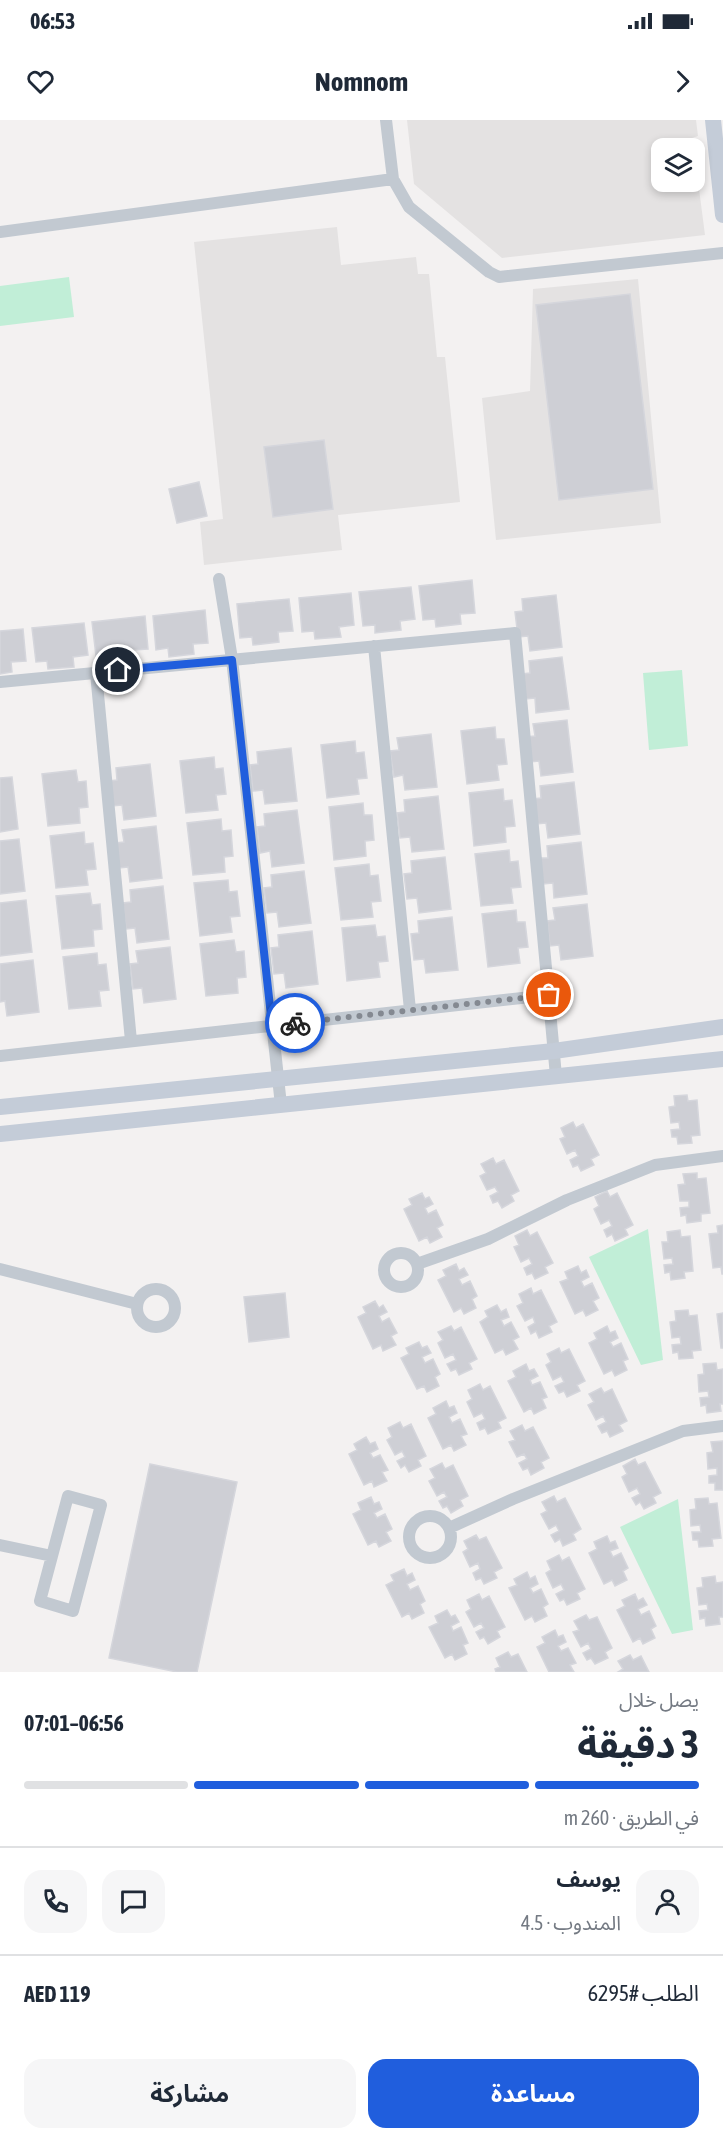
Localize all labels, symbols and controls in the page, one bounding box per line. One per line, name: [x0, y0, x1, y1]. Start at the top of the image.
text: 06:53: [30, 8, 75, 34]
icon: heart: [24, 65, 57, 98]
icon: forward: [666, 65, 699, 98]
text: Nomnom: [315, 66, 408, 97]
map controls: [651, 138, 705, 192]
button: layers: [651, 138, 705, 192]
pin: [92, 644, 143, 695]
icon: home: [101, 653, 134, 686]
pin: [523, 969, 574, 1020]
icon: bag: [532, 978, 565, 1011]
courier: [265, 993, 325, 1053]
icon: bike: [279, 1007, 312, 1040]
text: يصل خلال: [619, 1688, 699, 1711]
text: 06:56–07:01: [24, 1710, 124, 1736]
text: 3 دقيقة: [577, 1722, 699, 1766]
text: في الطريق · 260 m: [564, 1806, 699, 1829]
text: يوسف: [556, 1866, 621, 1892]
button: phone: [24, 1870, 87, 1933]
button: chat: [102, 1870, 165, 1933]
button: person: [636, 1870, 699, 1933]
text: المندوب · 4.5: [521, 1911, 621, 1934]
text: الطلب #6295: [588, 1980, 699, 2006]
text: AED 119: [24, 1981, 91, 2007]
button: مشاركة: [24, 2059, 356, 2128]
button: مساعدة: [368, 2059, 699, 2128]

